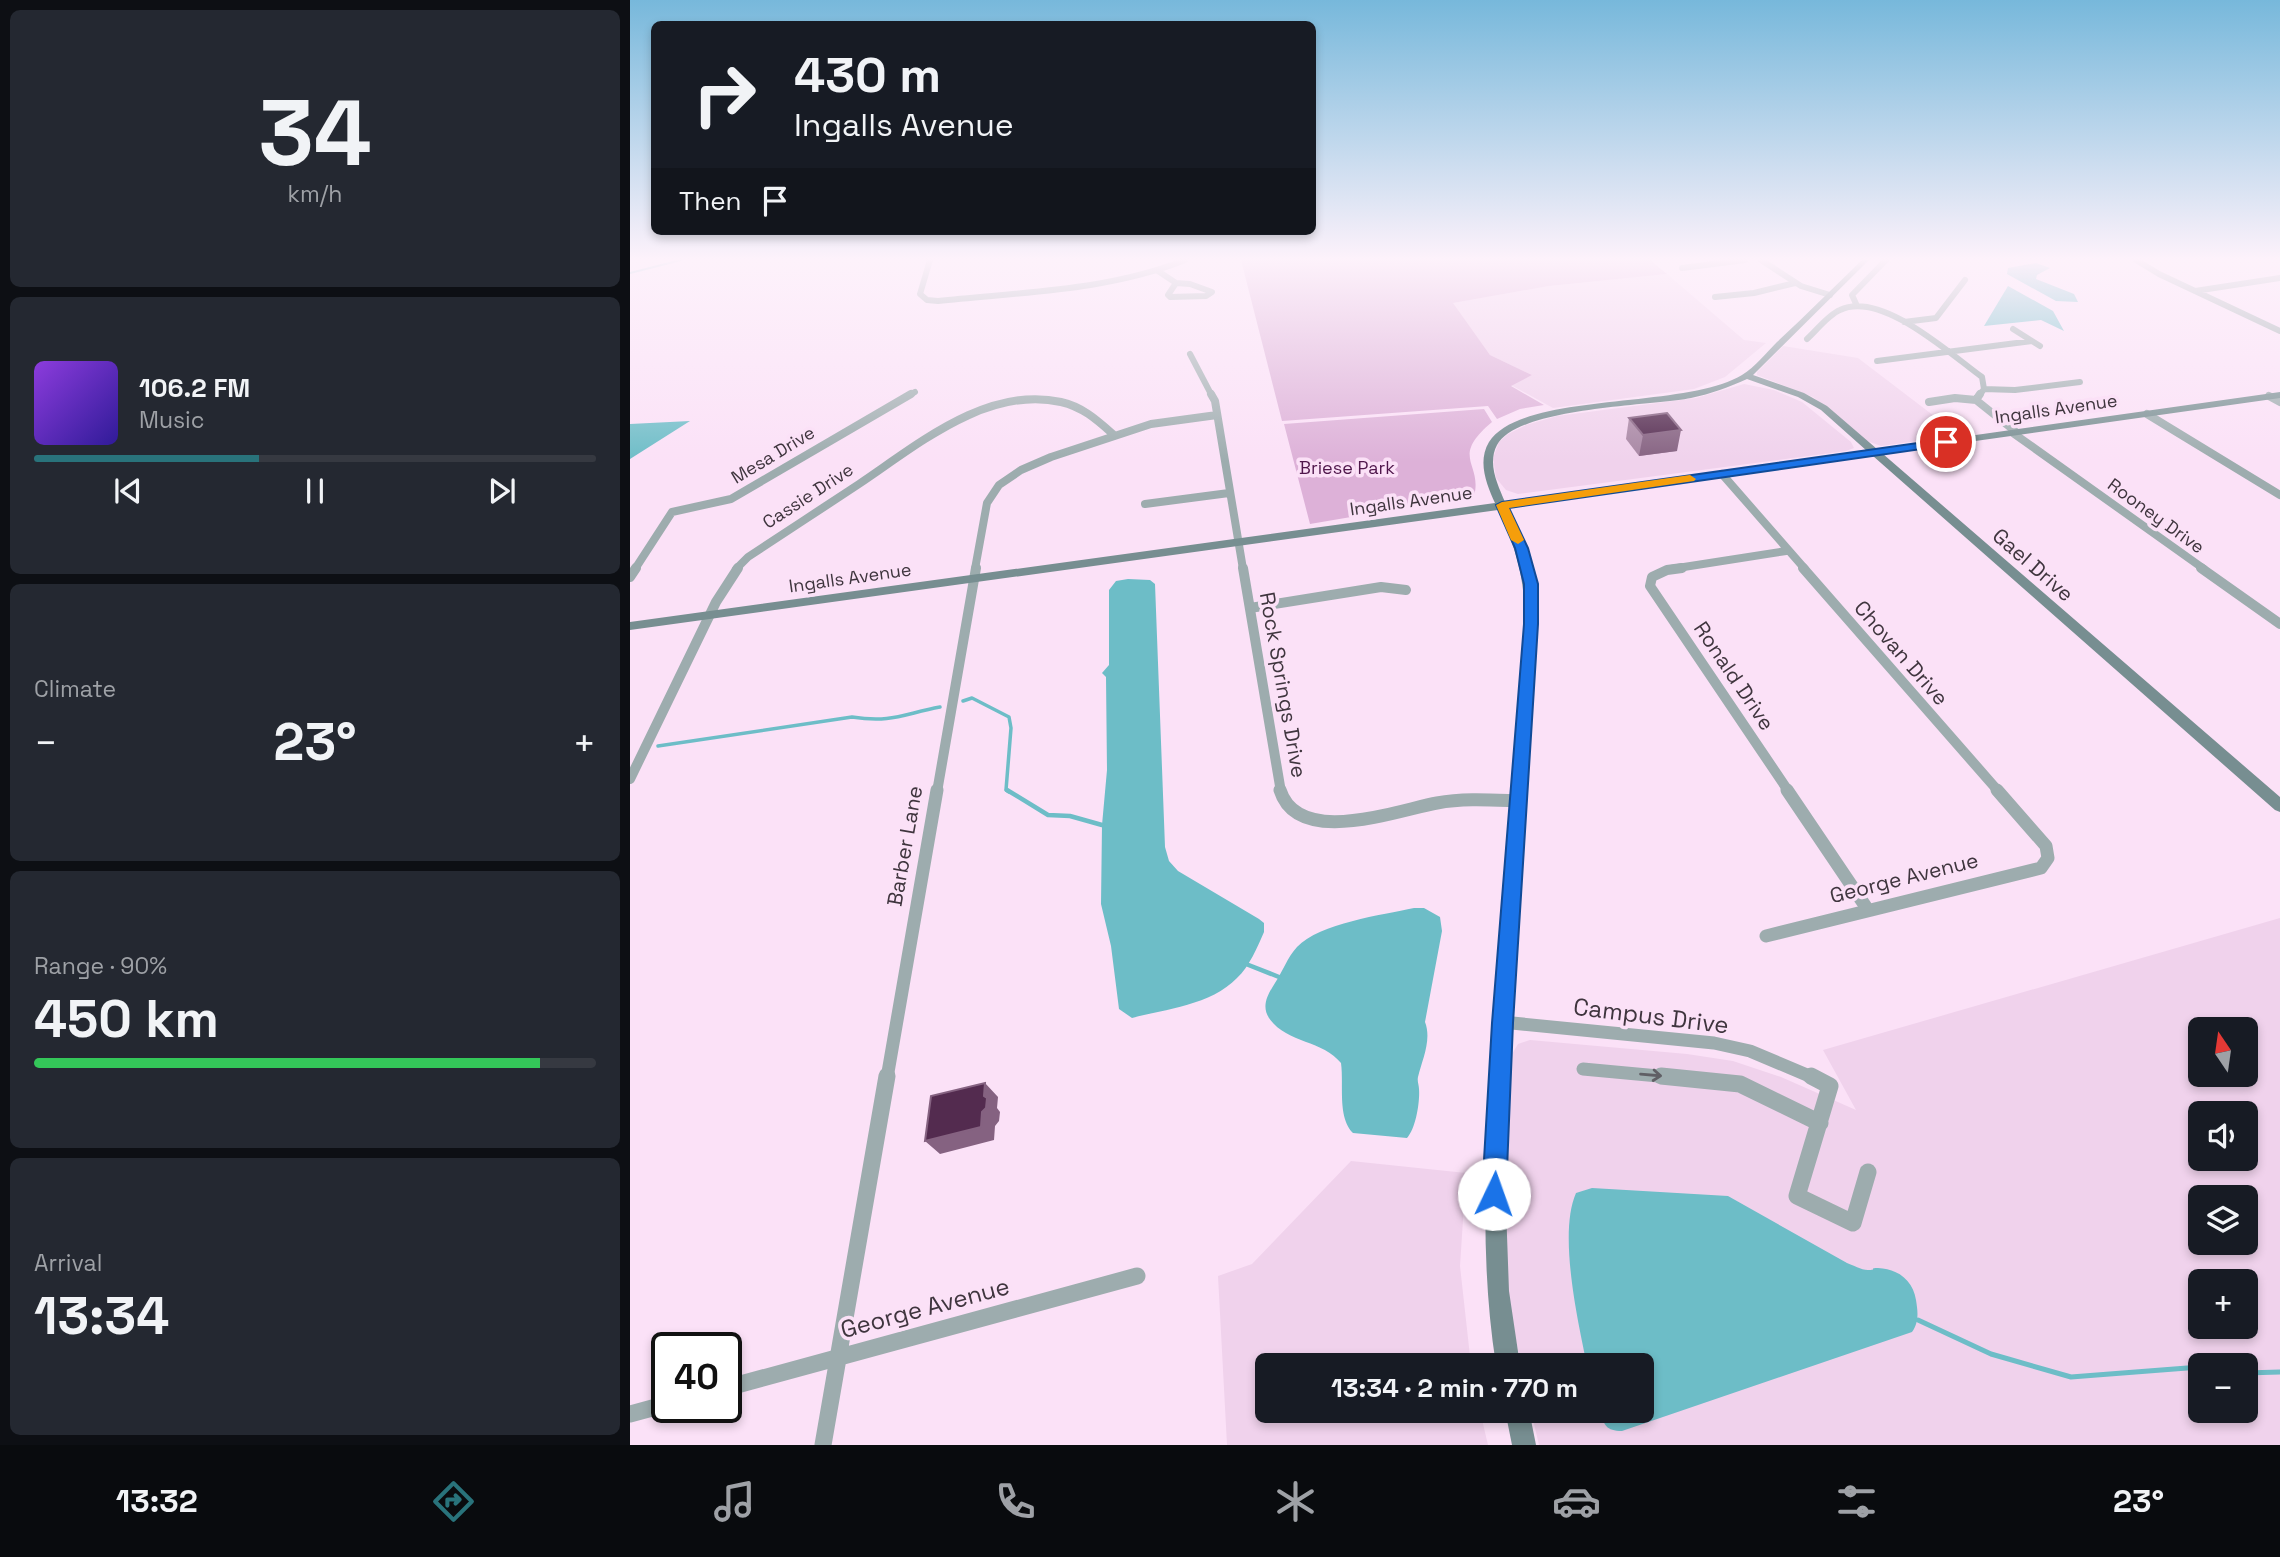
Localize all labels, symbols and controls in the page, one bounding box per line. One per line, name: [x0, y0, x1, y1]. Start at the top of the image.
text: 430 m: [794, 44, 941, 106]
icon: right: [679, 49, 770, 140]
text: 34: [258, 75, 372, 192]
text: Ingalls Avenue: [794, 105, 1014, 145]
text: km/h: [288, 179, 342, 209]
icon: arrive: [756, 182, 794, 220]
text: Then: [679, 184, 742, 218]
text: 106.2 FM: [139, 371, 250, 405]
street label: Ingalls Avenue: [1993, 389, 2119, 428]
text: Music: [139, 405, 204, 435]
pin: [1916, 412, 1976, 472]
street label: Mesa Drive: [727, 421, 819, 489]
icon: arrive: [1927, 423, 1965, 461]
park label: Briese Park: [1299, 456, 1395, 479]
street label: Cassie Drive: [758, 458, 857, 533]
icon: previous: [109, 472, 147, 510]
icon: pause: [296, 472, 334, 510]
icon: next: [483, 472, 521, 510]
street label: Rooney Drive: [2103, 473, 2209, 558]
street label: Ingalls Avenue: [1348, 481, 1474, 520]
street label: Gael Drive: [1987, 522, 2080, 607]
street label: Ingalls Avenue: [787, 558, 913, 597]
street label: Rock Springs Drive: [1254, 590, 1313, 780]
street label: Chovan Drive: [1848, 595, 1954, 711]
street label: Ronald Drive: [1688, 616, 1781, 735]
text: Climate: [34, 674, 116, 704]
text: 23°: [274, 709, 357, 775]
text: −: [34, 719, 58, 767]
text: +: [572, 719, 596, 767]
street label: Barber Lane: [881, 783, 928, 908]
street label: George Avenue: [1827, 846, 1981, 909]
text: Range · 90%: [34, 951, 167, 981]
text: 450 km: [34, 986, 219, 1052]
street label: Campus Drive: [1572, 991, 1731, 1040]
north arrow: [2188, 1017, 2258, 1087]
map controls: [2188, 1017, 2258, 1423]
one-way arrow: [1639, 1069, 1662, 1082]
button: sound: [2188, 1101, 2258, 1171]
position arrow: [1457, 1157, 1531, 1231]
button: layers: [2188, 1185, 2258, 1255]
text: Arrival: [34, 1248, 102, 1278]
button: +: [2188, 1269, 2258, 1339]
street label: George Avenue: [837, 1270, 1013, 1345]
text: 13:34: [34, 1283, 169, 1349]
speed limit sign: 40: [651, 1332, 742, 1423]
button: −: [2188, 1353, 2258, 1423]
text: 13:34 · 2 min · 770 m: [1331, 1371, 1578, 1405]
icon: directions: [429, 1477, 478, 1526]
icon: music: [710, 1477, 759, 1526]
icon: phone: [991, 1477, 1040, 1526]
icon: climate: [1271, 1477, 1320, 1526]
icon: car: [1552, 1477, 1601, 1526]
icon: filters: [1832, 1477, 1881, 1526]
text: 13:32: [116, 1481, 198, 1521]
text: 23°: [2113, 1481, 2164, 1521]

